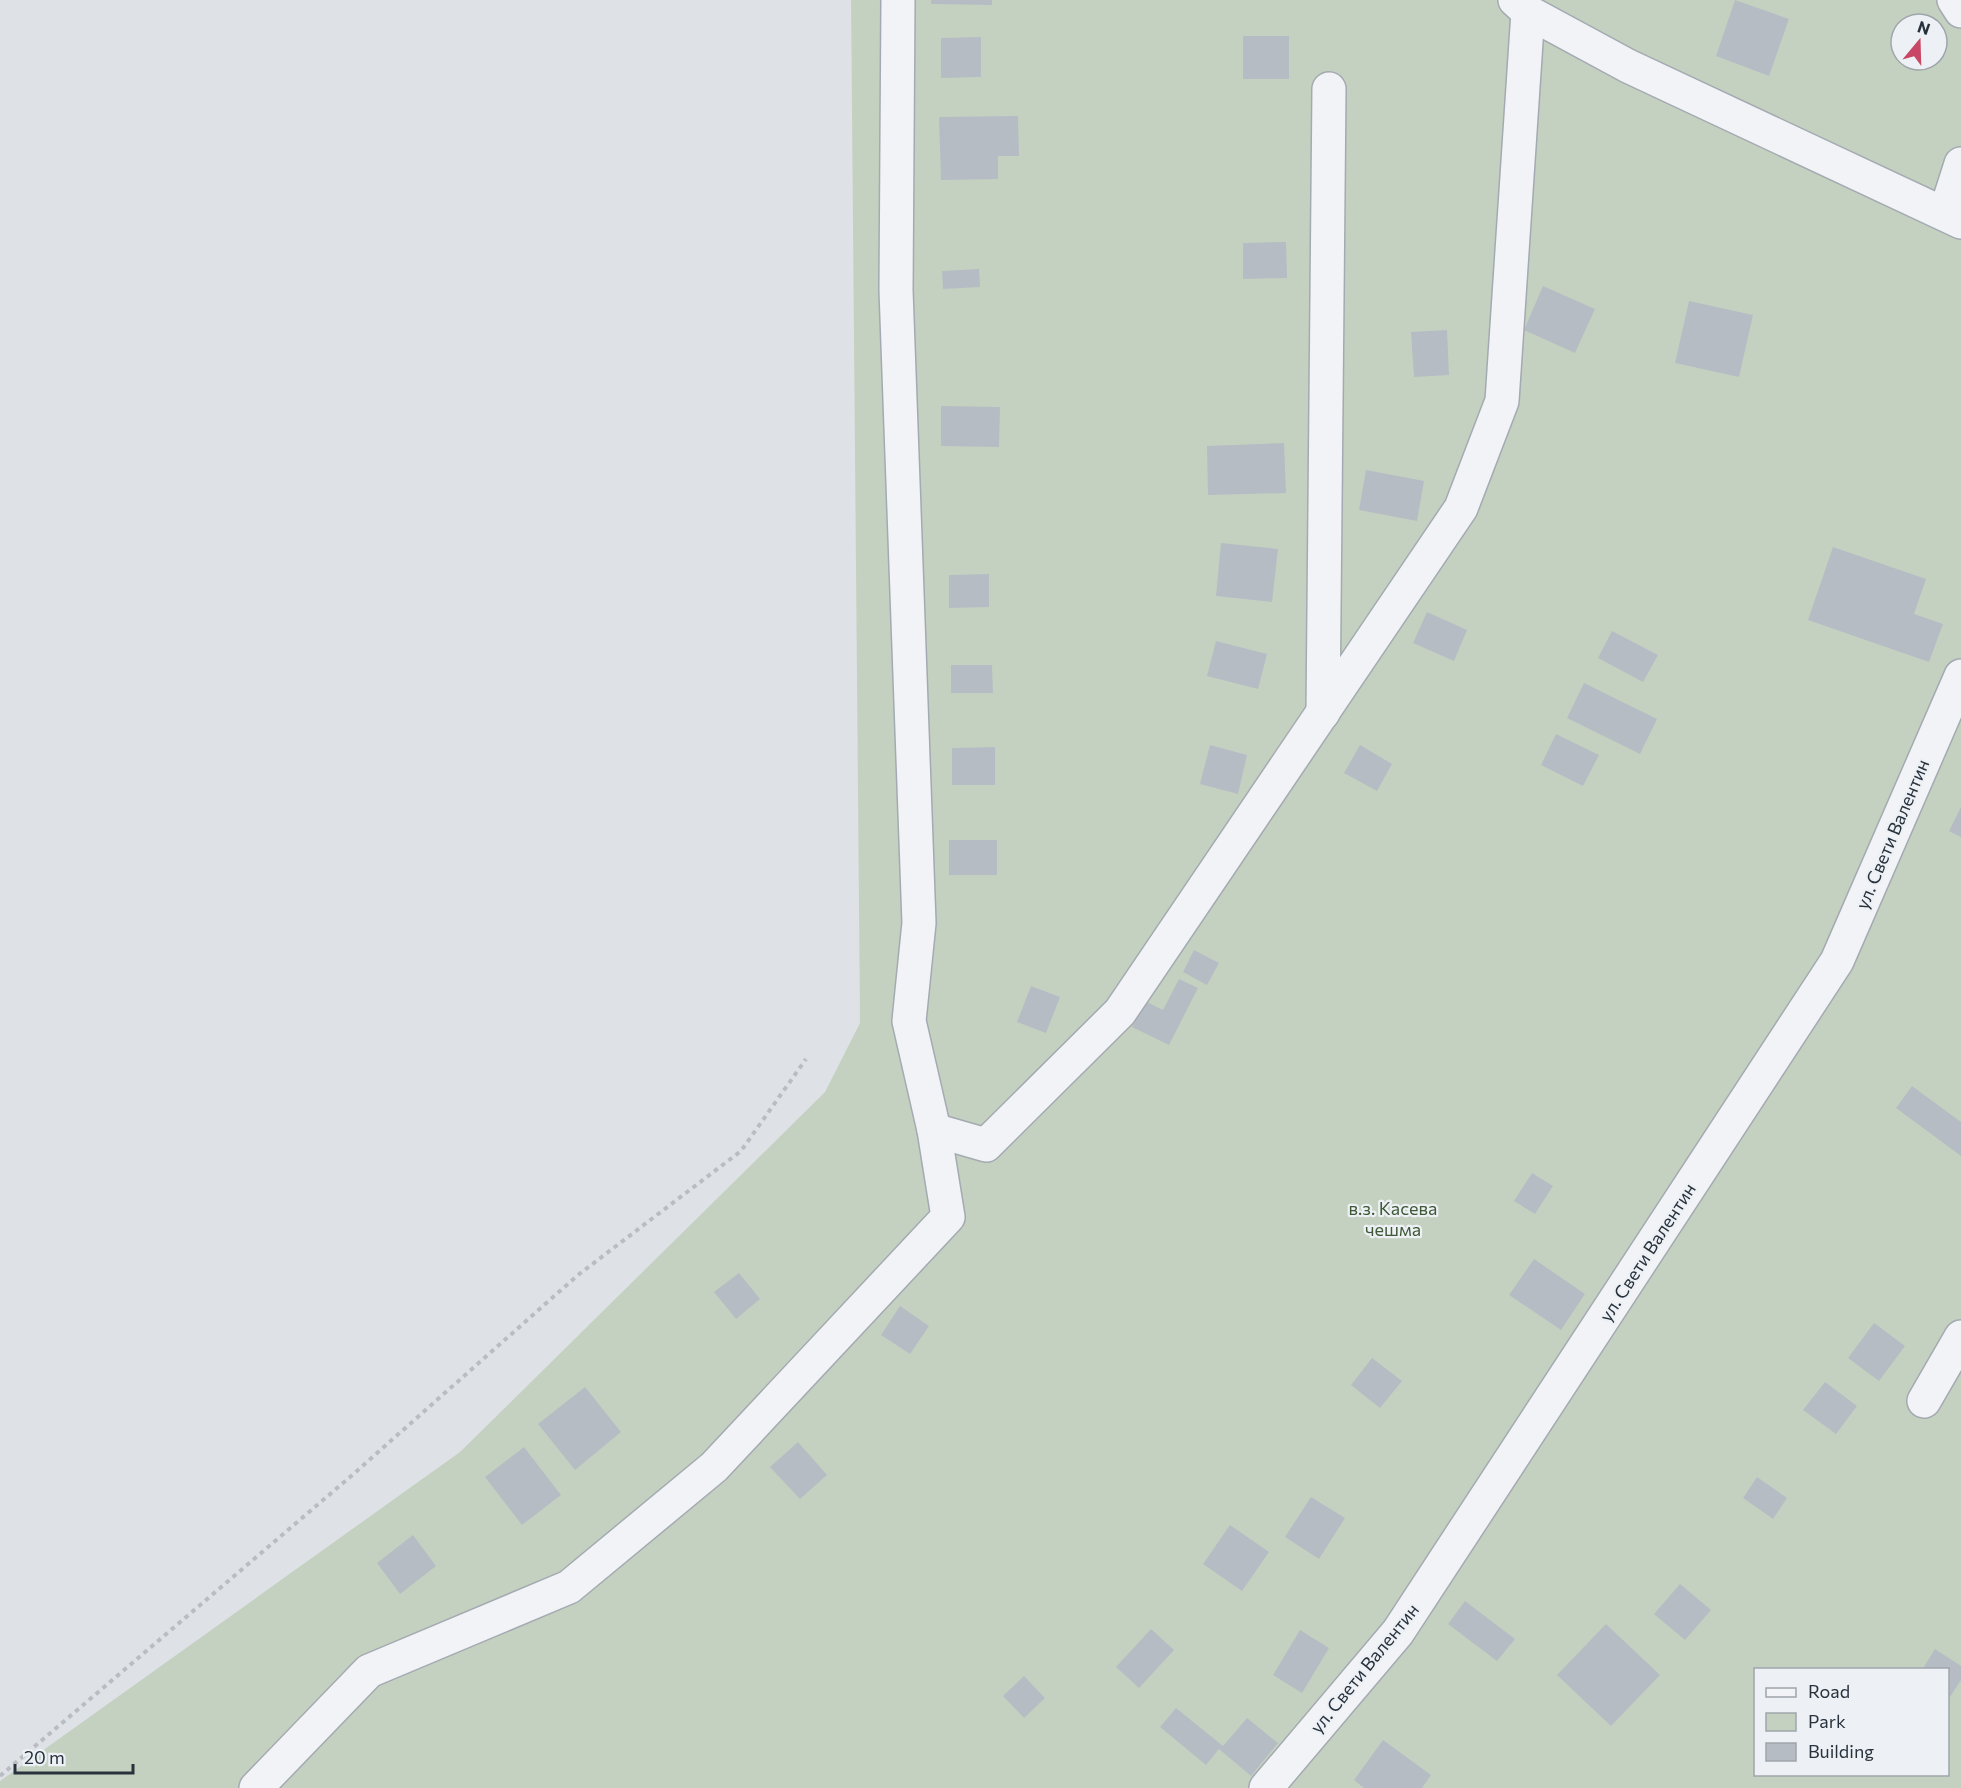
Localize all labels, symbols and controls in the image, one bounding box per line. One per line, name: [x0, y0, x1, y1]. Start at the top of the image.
north arrow: [1889, 12, 1949, 72]
text: N: [1915, 16, 1933, 38]
street label: ул. Свети Валентин: [1851, 756, 1933, 912]
street label: ул. Свети Валентин: [1594, 1179, 1700, 1325]
park label: в.з. Касева чешма: [1349, 1197, 1437, 1240]
street label: ул. Свети Валентин: [1305, 1599, 1423, 1737]
legend: [1754, 1668, 1949, 1776]
text: Road: [1808, 1680, 1850, 1702]
text: Park: [1808, 1710, 1846, 1732]
scale bar: [15, 1737, 134, 1775]
text: Building: [1808, 1740, 1874, 1762]
text: 20 m: [24, 1746, 65, 1768]

